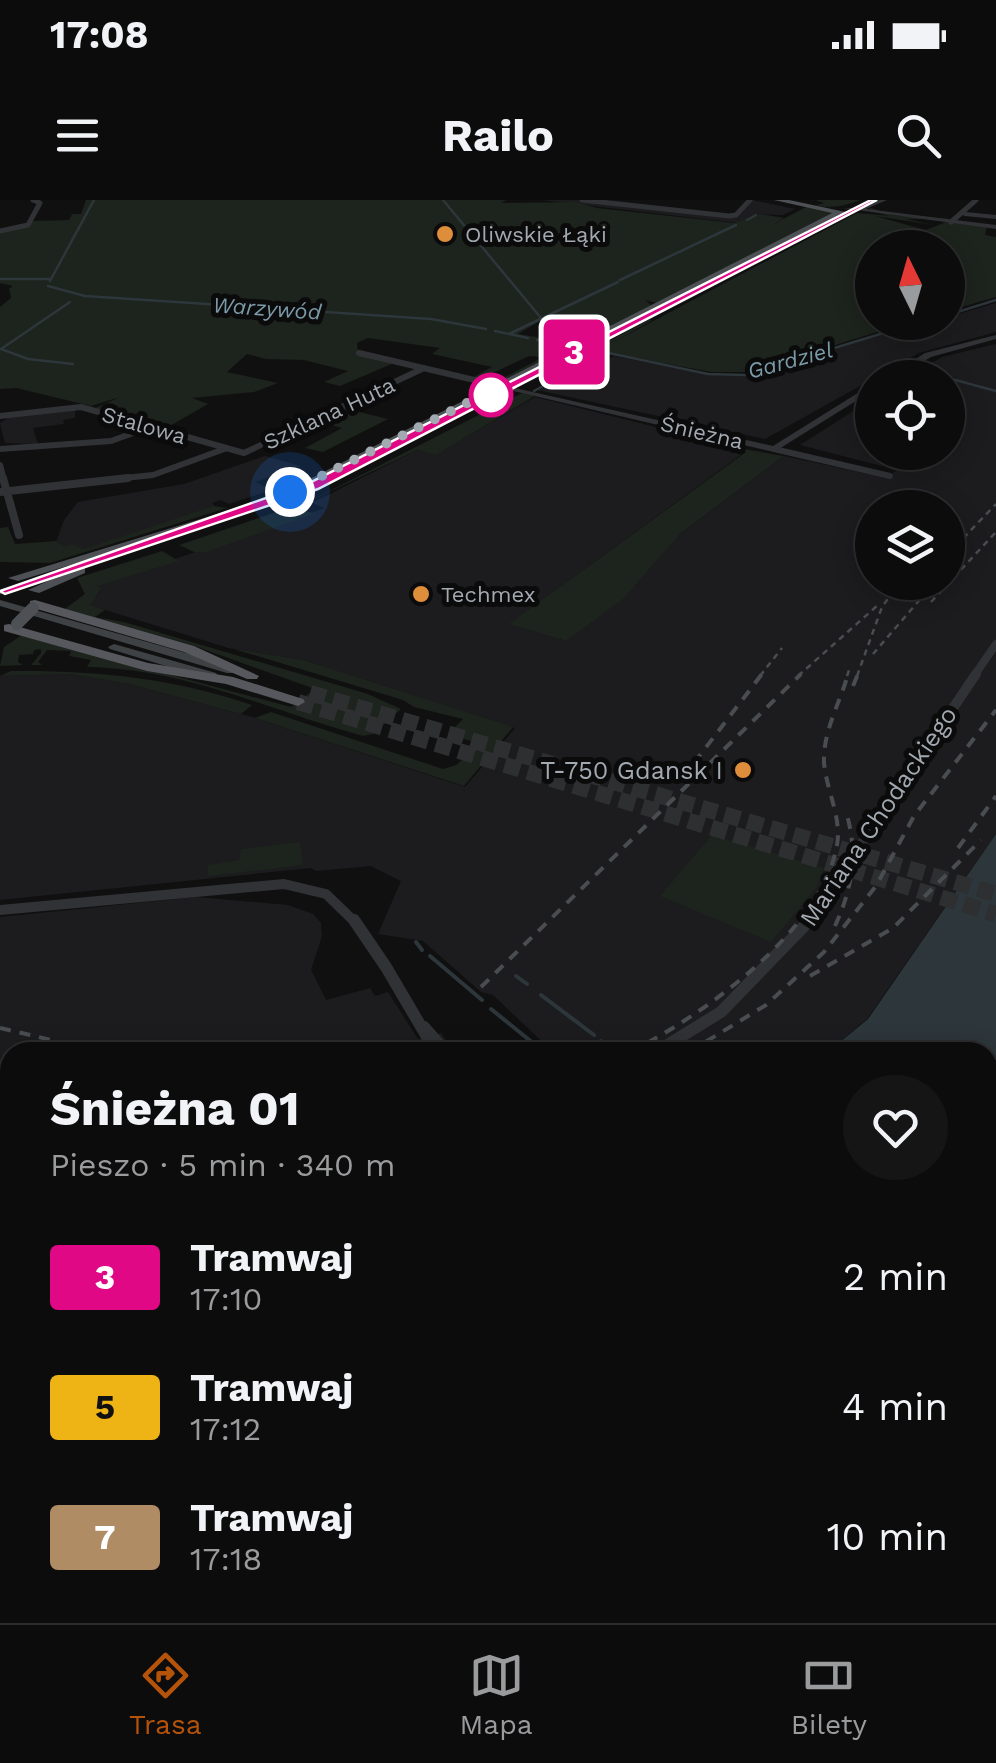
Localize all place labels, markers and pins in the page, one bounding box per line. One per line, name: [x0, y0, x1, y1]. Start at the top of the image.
place label: Oliwskie Łąki: [465, 222, 607, 247]
marker: Oliwskie Łąki: [434, 223, 456, 245]
unlabelled marker: [470, 374, 512, 416]
place label: Techmex: [441, 582, 535, 607]
marker: Techmex: [410, 583, 432, 605]
place label: T-750 Gdansk I: [540, 756, 723, 785]
marker: T-750 Gdansk I: [732, 759, 754, 781]

